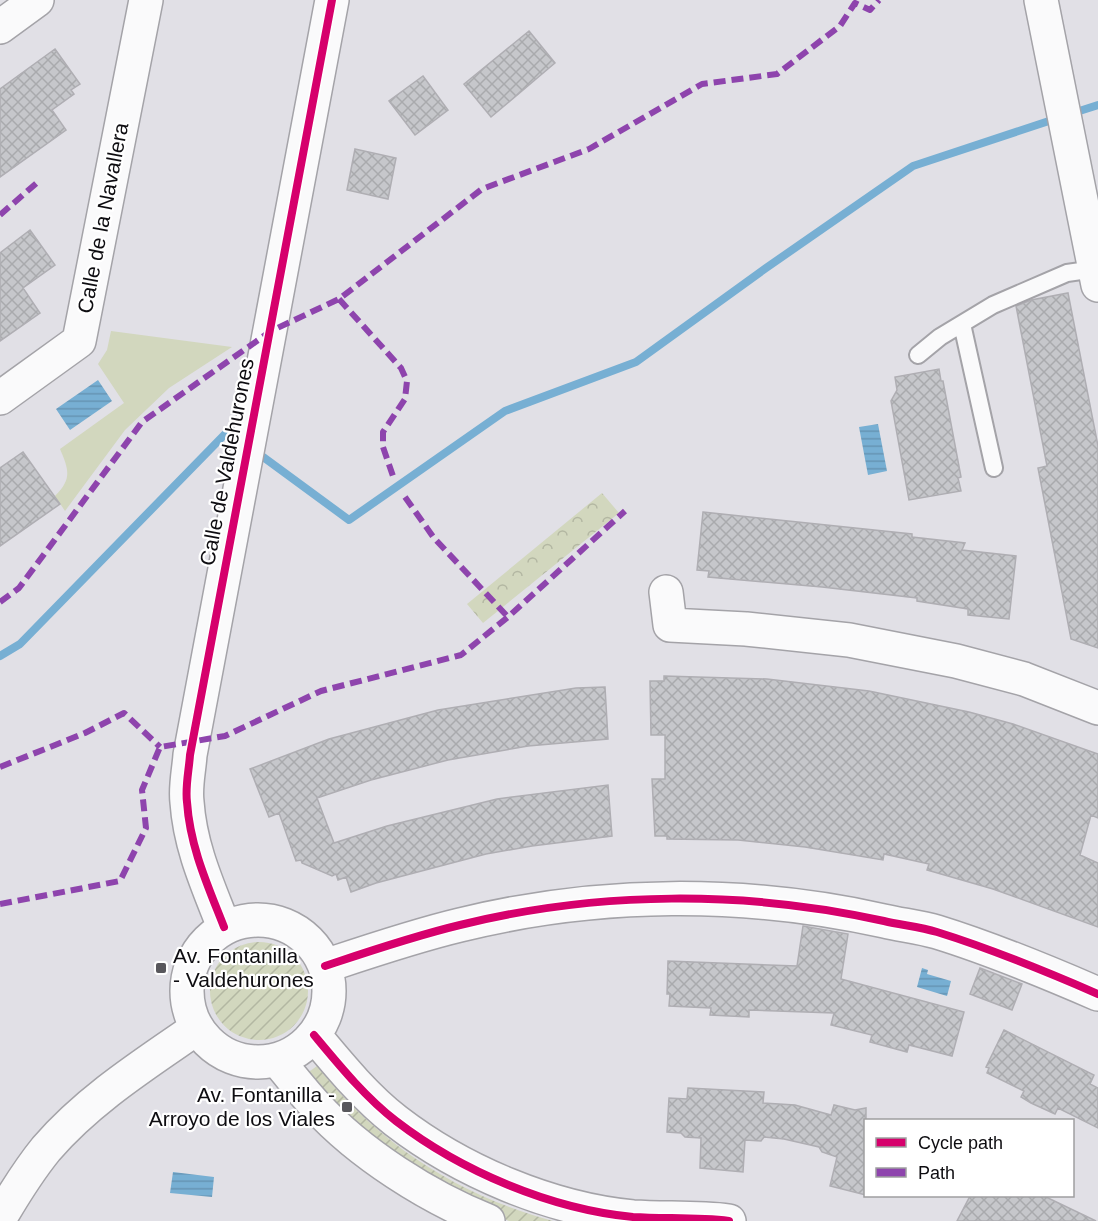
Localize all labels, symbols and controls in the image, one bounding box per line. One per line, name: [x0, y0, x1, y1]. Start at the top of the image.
street label: Calle de la Navallera: [73, 120, 132, 315]
street label: Calle de Valdehurones: [195, 356, 258, 568]
place label: Av. Fontanilla - Valdehurones: [173, 944, 314, 991]
marker: Av. Fontanilla - Valdehurones: [154, 961, 168, 975]
place label: Av. Fontanilla - Arroyo de los Viales: [149, 1083, 335, 1130]
marker: Av. Fontanilla - Arroyo de los Viales: [340, 1100, 354, 1114]
legend: [864, 1119, 1074, 1197]
text: Cycle path: [918, 1133, 1003, 1153]
text: Path: [918, 1163, 955, 1183]

